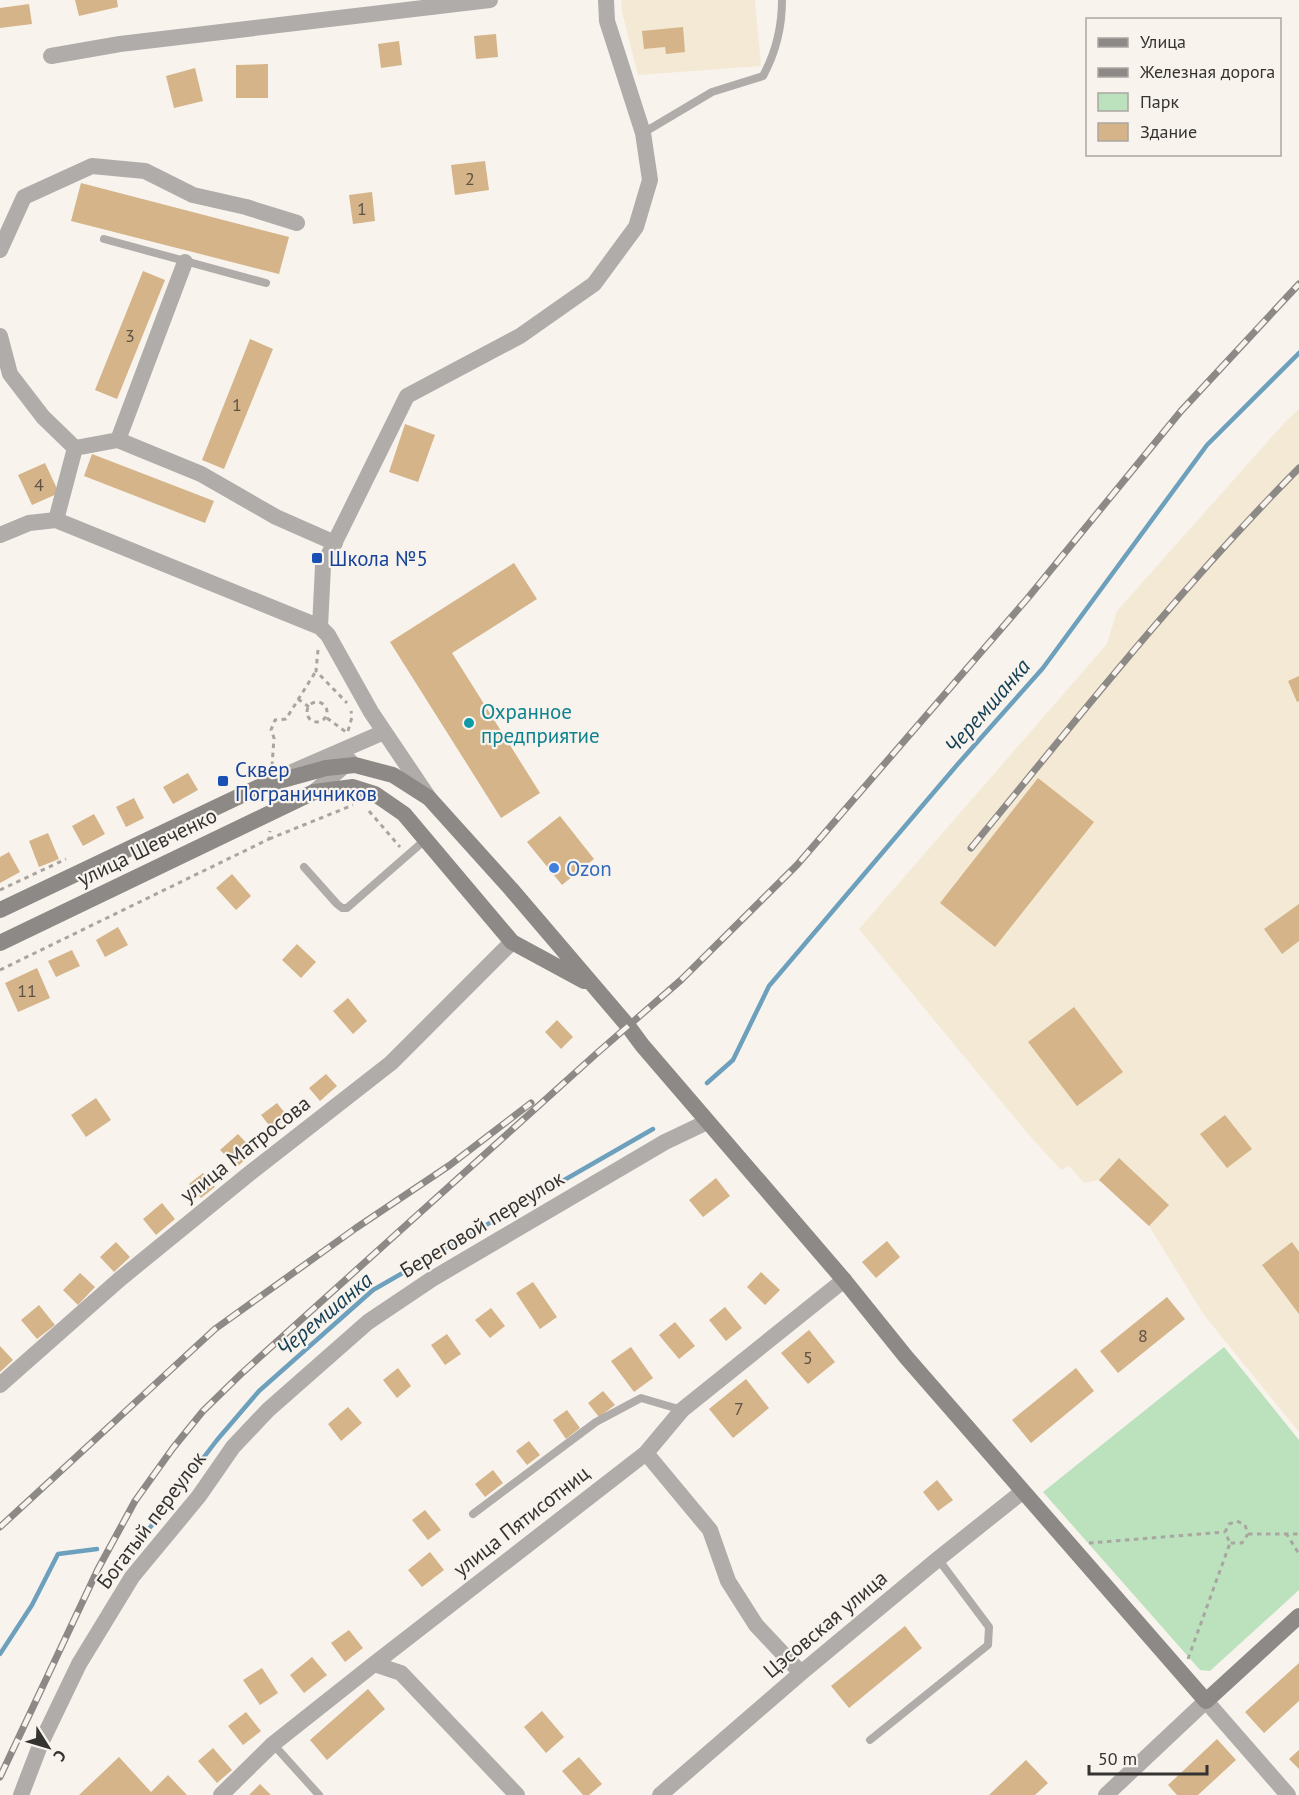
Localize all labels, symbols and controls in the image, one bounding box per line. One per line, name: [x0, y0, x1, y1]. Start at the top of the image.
legend: [1086, 18, 1281, 156]
text: Улица: [1140, 30, 1186, 53]
text: Железная дорога: [1139, 60, 1275, 83]
text: Парк: [1140, 90, 1180, 113]
text: Здание: [1140, 120, 1197, 143]
house number: 2: [465, 167, 475, 190]
house number: 1: [357, 197, 367, 220]
house number: 3: [125, 324, 135, 347]
house number: 1: [232, 393, 242, 416]
house number: 4: [34, 473, 44, 496]
place label: Школа №5: [329, 545, 428, 572]
marker: Школа №5: [310, 551, 324, 565]
water label: Черемшанка: [938, 653, 1036, 759]
place label: Охранное предприятие: [481, 698, 600, 749]
marker: Охранное предприятие: [462, 716, 476, 730]
place label: Сквер Пограничников: [235, 756, 377, 807]
marker: Сквер Пограничников: [216, 774, 230, 788]
street label: улица Шевченко: [73, 802, 221, 892]
place label: Ozon: [566, 855, 612, 882]
marker: Ozon: [547, 861, 561, 875]
house number: 11: [17, 979, 37, 1002]
street label: улица Матросова: [174, 1090, 316, 1208]
street label: Береговой переулок: [395, 1164, 569, 1284]
water label: Черемшанка: [270, 1266, 378, 1362]
house number: 8: [1138, 1324, 1148, 1347]
house number: 5: [803, 1346, 813, 1369]
house number: 7: [734, 1397, 744, 1420]
street label: Богатый переулок: [91, 1446, 211, 1594]
street label: улица Пятисотниц: [448, 1459, 595, 1583]
street label: Цэсовская улица: [757, 1564, 893, 1684]
north arrow: [18, 1717, 78, 1777]
scale bar: [1089, 1738, 1208, 1776]
text: С: [49, 1746, 71, 1766]
text: 50 m: [1098, 1747, 1137, 1770]

